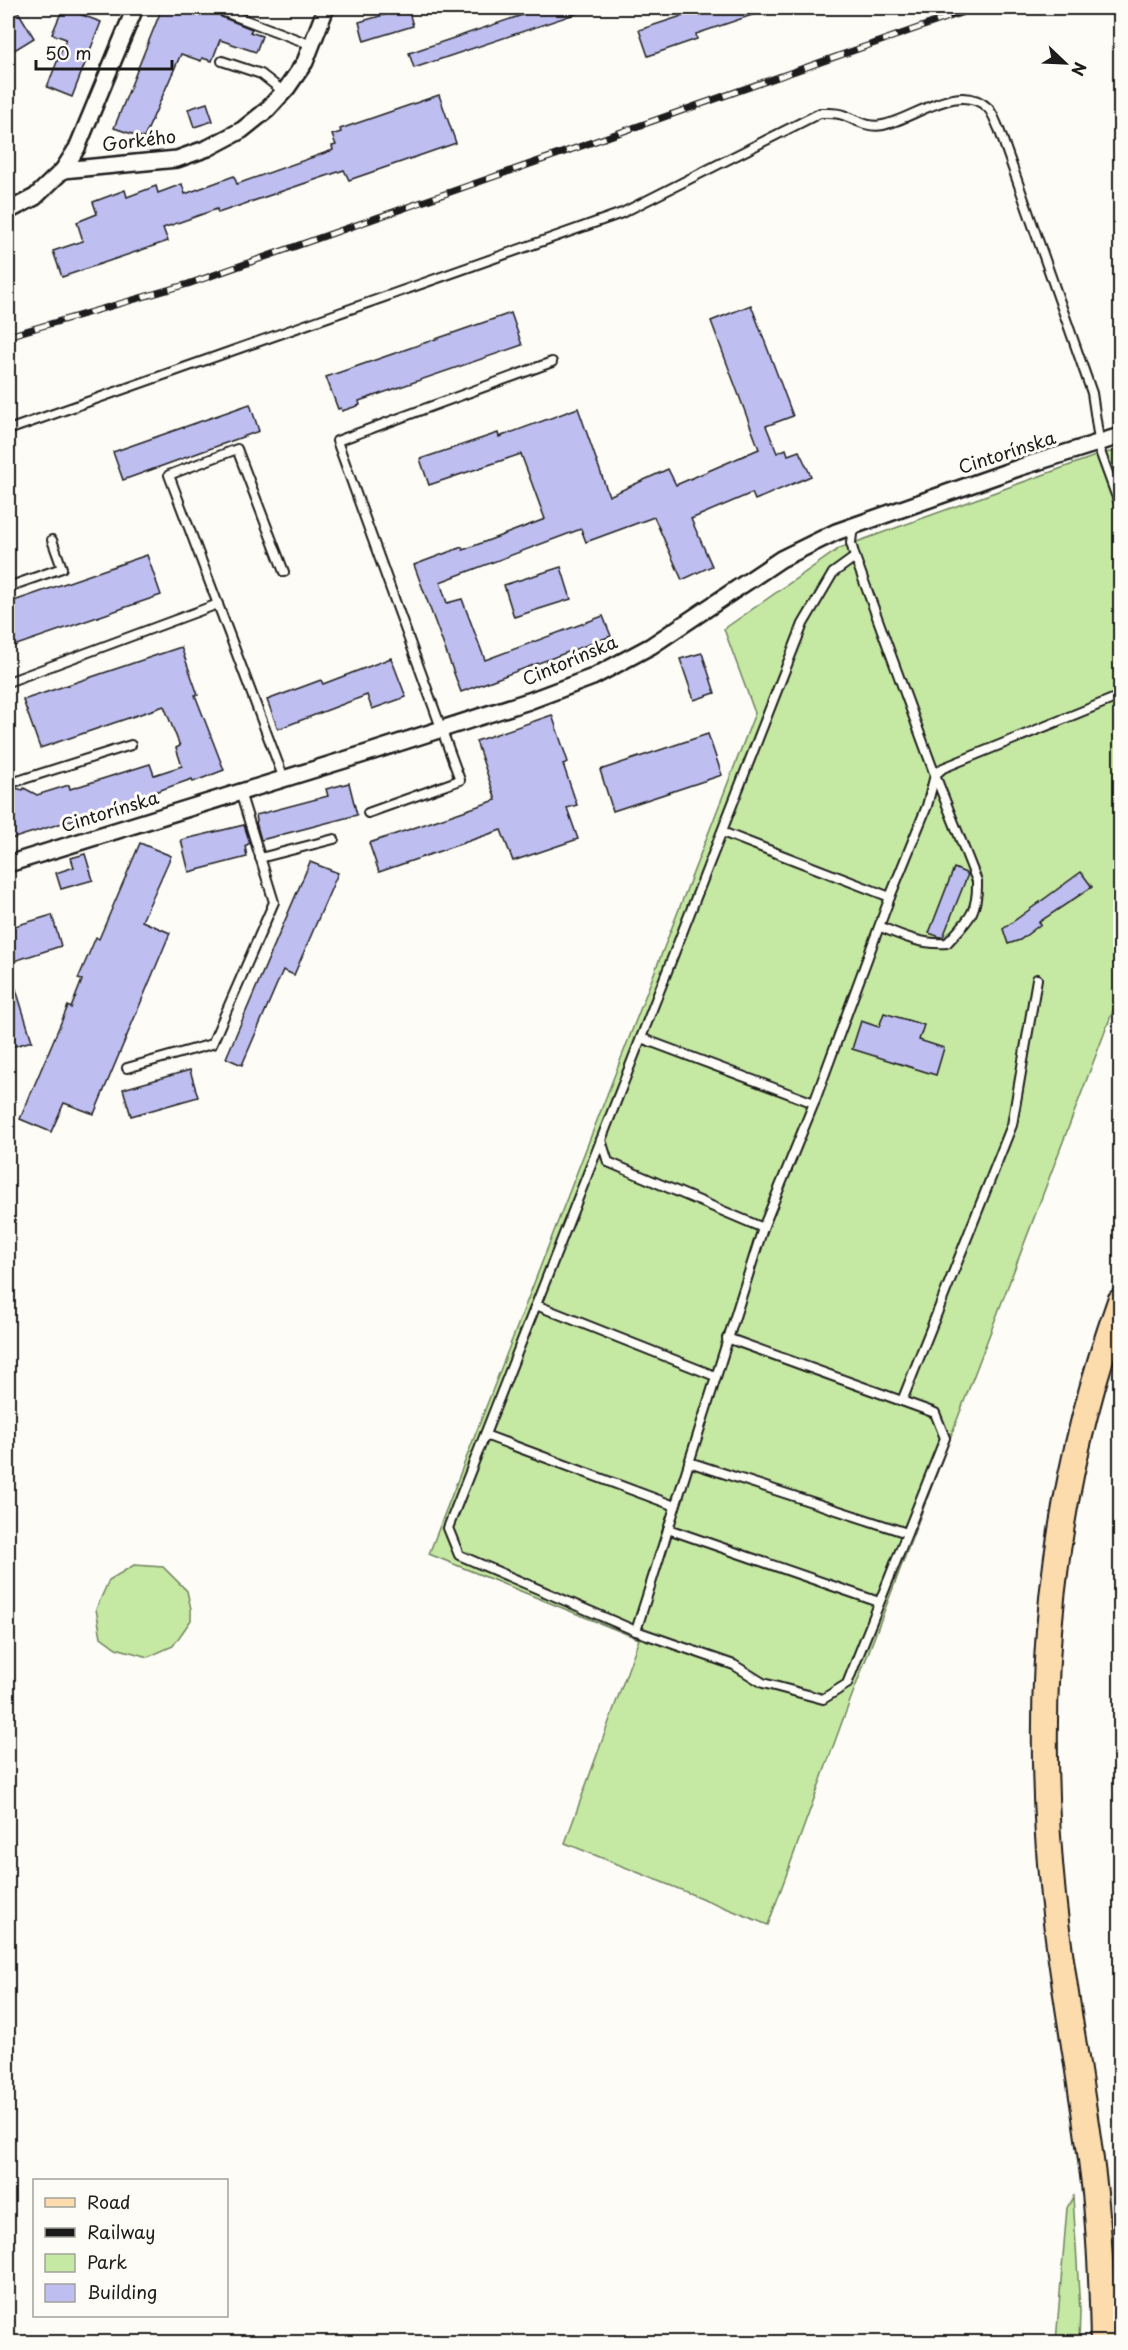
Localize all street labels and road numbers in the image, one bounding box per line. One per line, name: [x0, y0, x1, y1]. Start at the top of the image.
street label: Gorkého: [100, 122, 177, 157]
street label: Cintorínska: [954, 423, 1059, 480]
street label: Cintorínska: [518, 627, 622, 692]
street label: Cintorínska: [57, 783, 162, 838]

